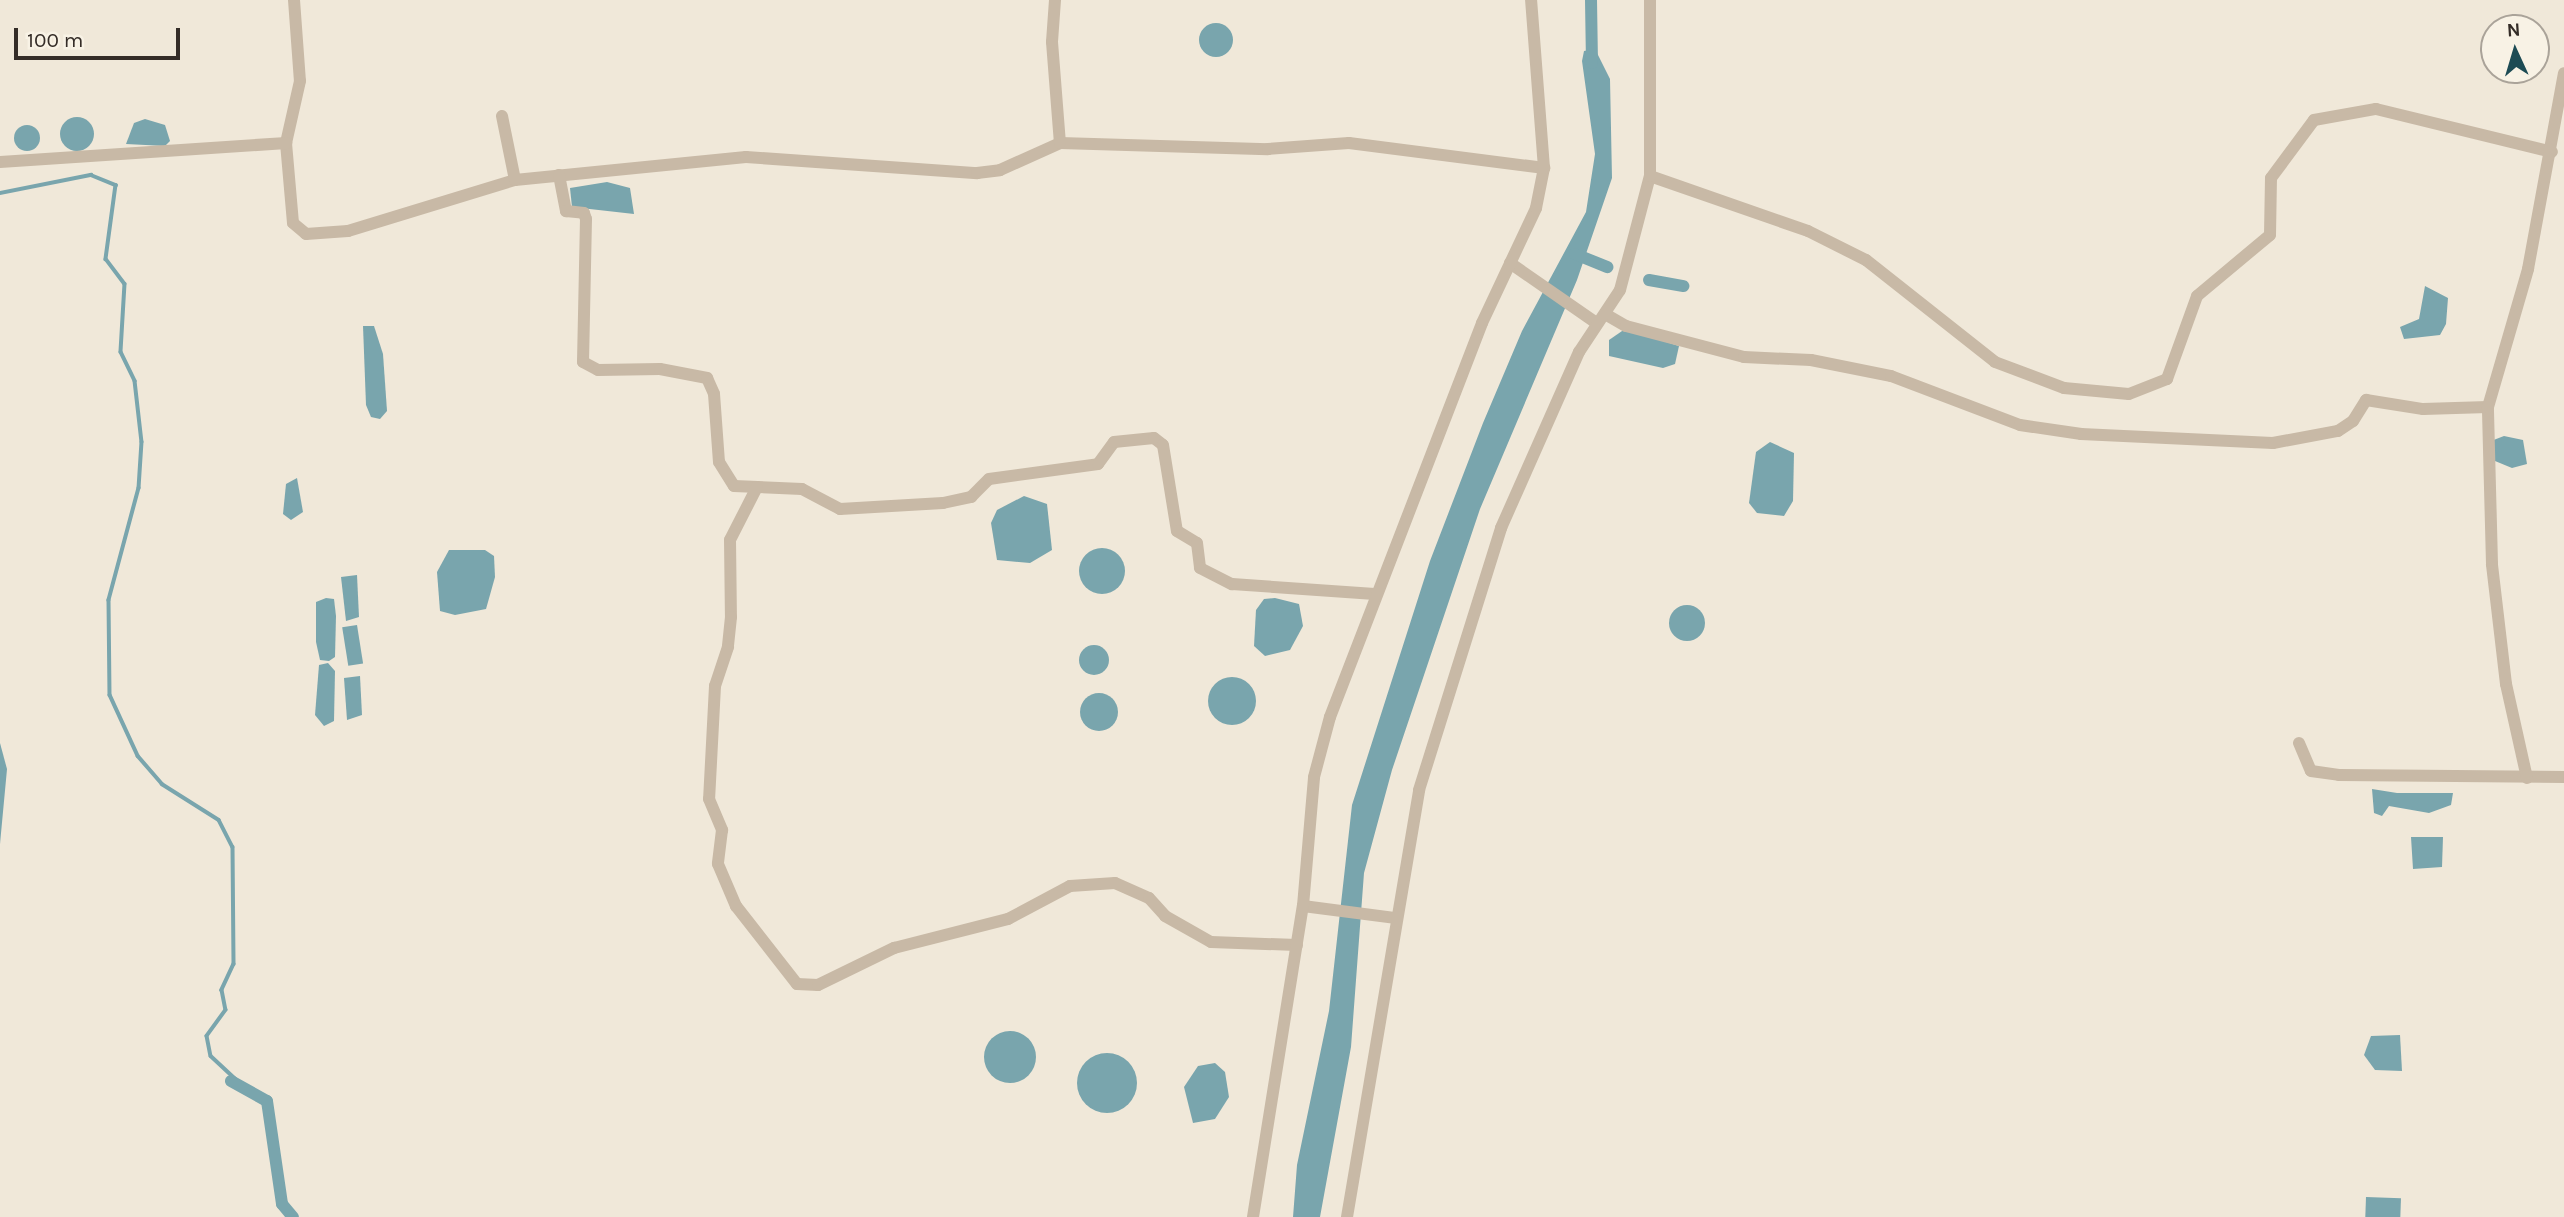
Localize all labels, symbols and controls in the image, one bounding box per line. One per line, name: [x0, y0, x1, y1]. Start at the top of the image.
scale bar: [18, 14, 184, 58]
north arrow: [2480, 14, 2550, 84]
text: N: [2506, 19, 2521, 41]
text: 100 m: [27, 28, 84, 52]

